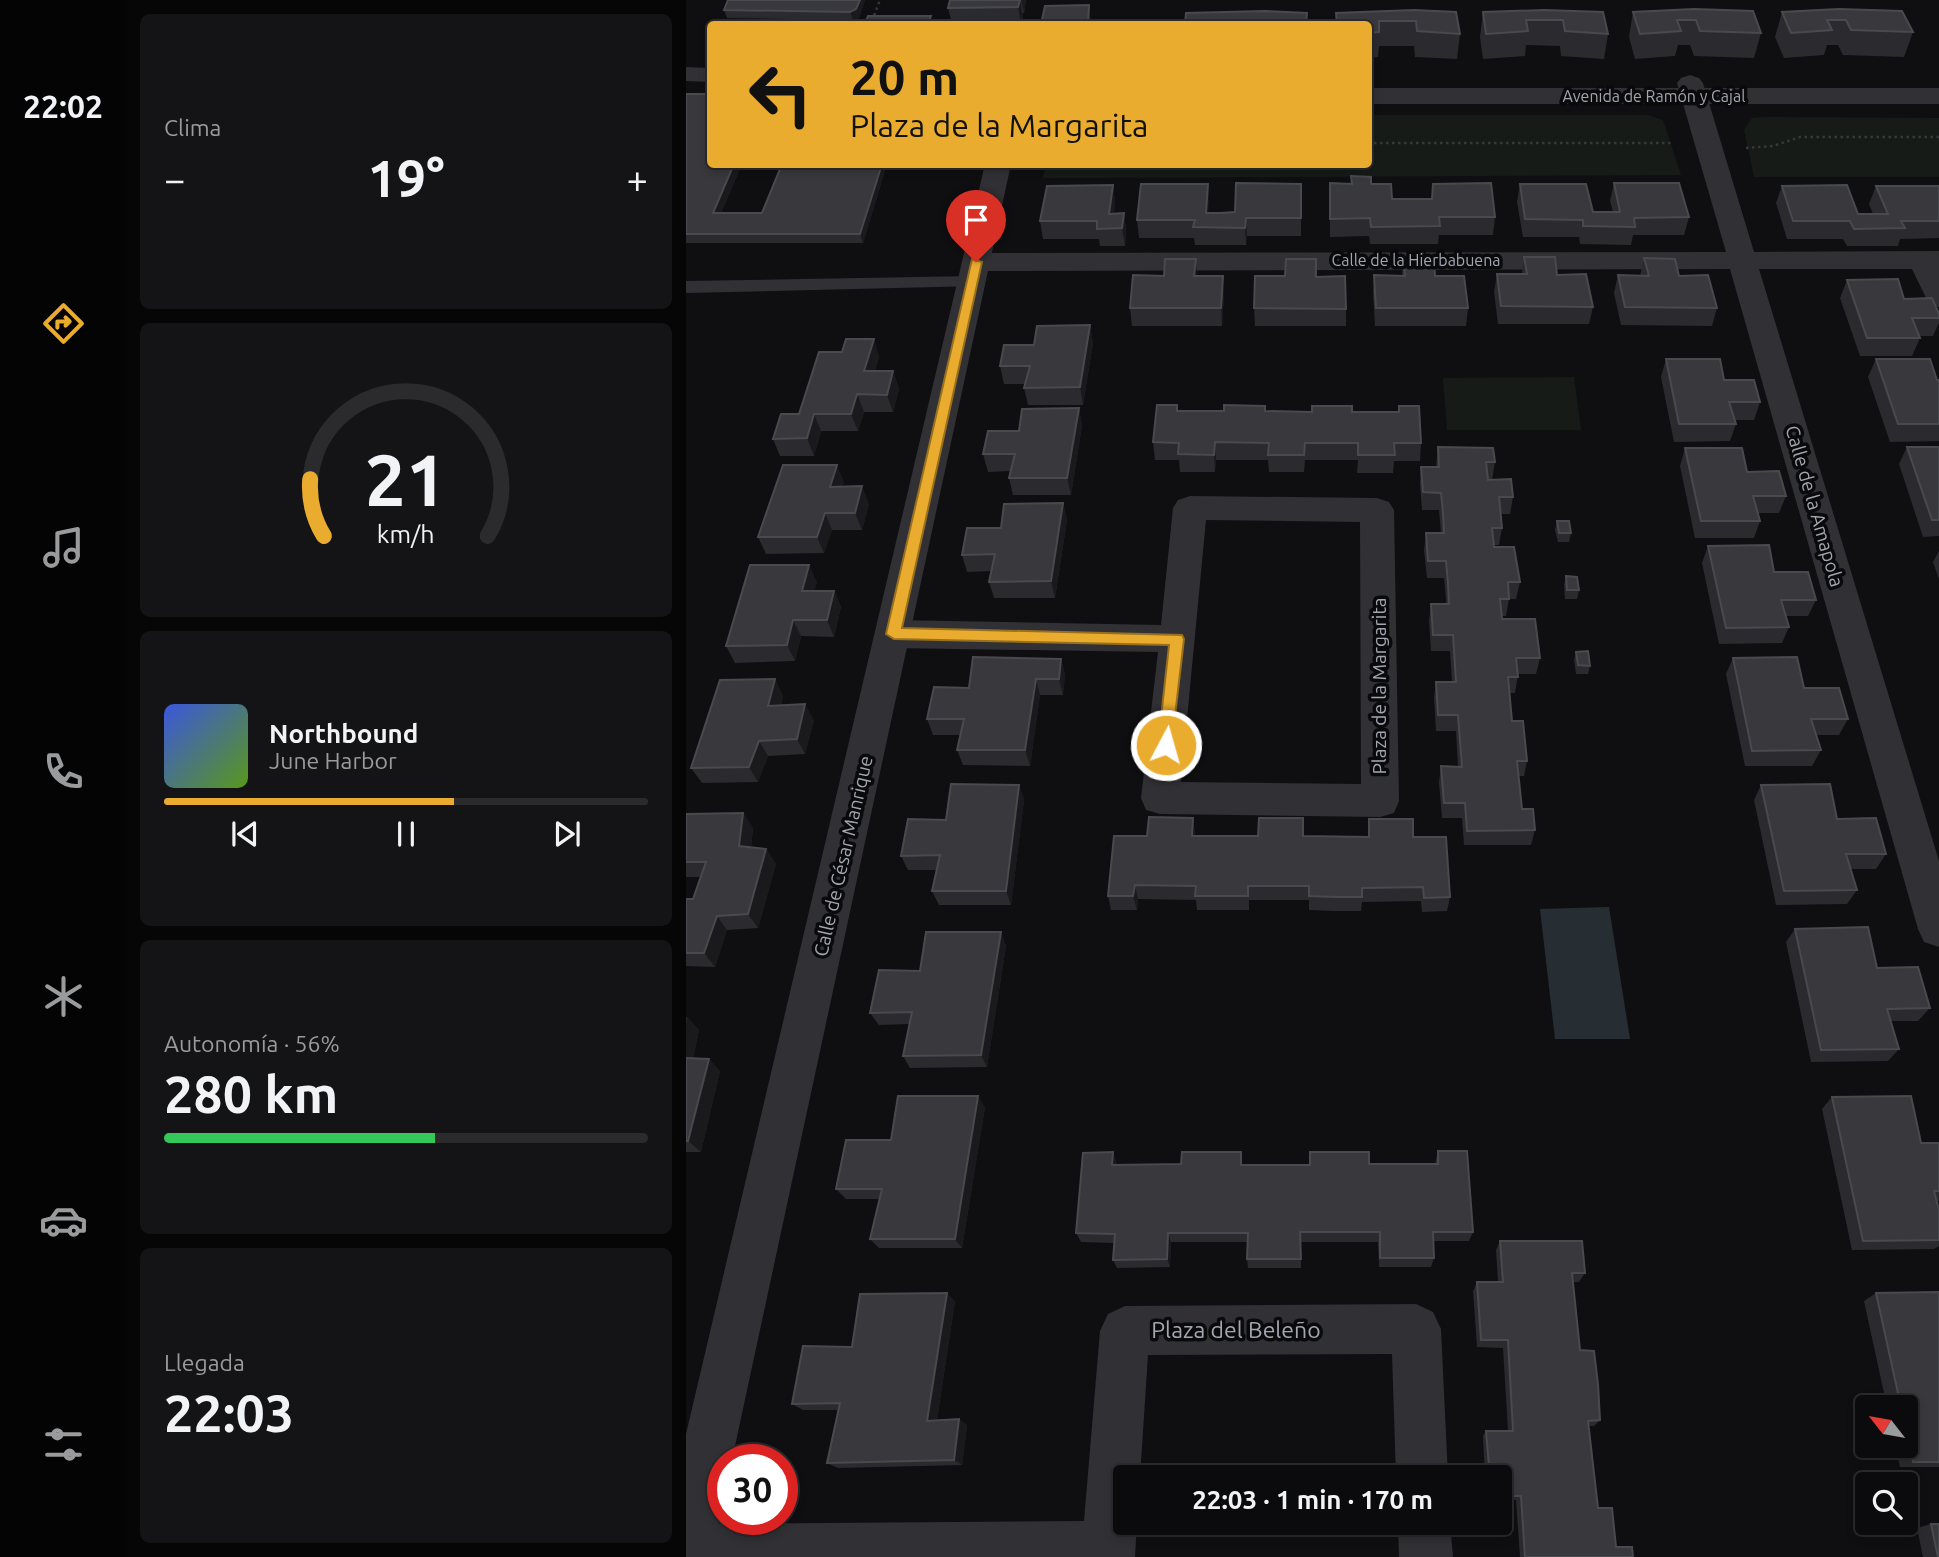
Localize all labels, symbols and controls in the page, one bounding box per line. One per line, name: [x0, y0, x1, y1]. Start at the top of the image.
icon: left: [735, 49, 826, 140]
text: 20 m: [850, 49, 959, 104]
street label: Avenida de Ramón y Cajal: [1563, 87, 1745, 105]
text: 22:02: [23, 88, 103, 124]
text: Plaza de la Margarita: [850, 107, 1148, 143]
text: Clima: [164, 115, 221, 140]
text: 19°: [367, 149, 445, 207]
text: −: [164, 158, 185, 200]
text: +: [627, 158, 648, 200]
pin: [946, 190, 1006, 262]
icon: arrive: [957, 201, 995, 239]
street label: Calle de la Hierbabuena: [1331, 251, 1501, 269]
icon: directions: [39, 299, 88, 348]
street label: Calle de la Amapola: [1781, 423, 1849, 589]
text: 21: [365, 438, 447, 520]
text: km/h: [377, 520, 435, 548]
icon: music: [39, 523, 88, 572]
street label: Plaza de la Margarita: [1368, 597, 1390, 775]
position arrow: [1129, 708, 1203, 782]
text: Northbound: [269, 719, 418, 748]
icon: phone: [39, 747, 88, 796]
text: June Harbor: [269, 748, 397, 773]
street label: Calle de César Manrique: [809, 754, 877, 958]
icon: previous: [226, 815, 264, 853]
icon: pause: [387, 815, 425, 853]
icon: next: [548, 815, 586, 853]
icon: climate: [39, 972, 88, 1021]
text: Autonomía · 56%: [164, 1031, 340, 1056]
text: 280 km: [164, 1065, 338, 1123]
icon: car: [39, 1196, 88, 1245]
street label: Plaza del Beleño: [1151, 1317, 1321, 1342]
text: Llegada: [164, 1350, 245, 1375]
text: 22:03: [164, 1384, 294, 1442]
north arrow: [1855, 1395, 1918, 1458]
map controls: [1855, 1395, 1918, 1535]
icon: filters: [39, 1420, 88, 1469]
speed limit sign: 30: [707, 1444, 798, 1535]
button: search: [1855, 1472, 1918, 1535]
text: 22:03 · 1 min · 170 m: [1192, 1485, 1433, 1514]

